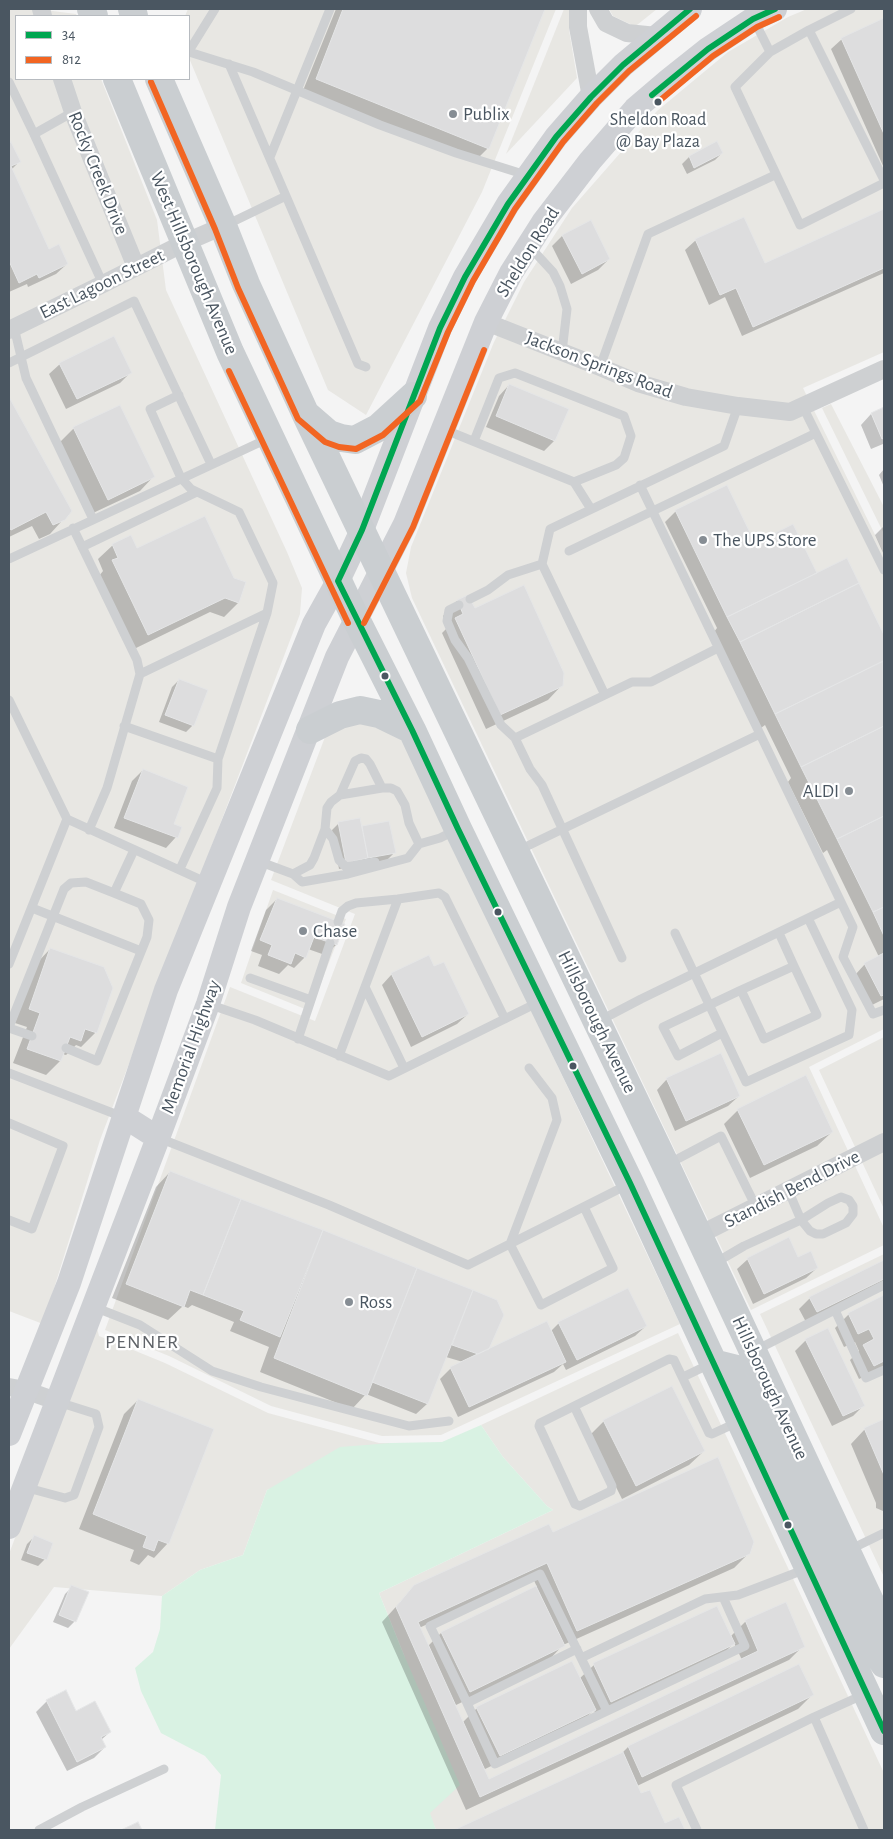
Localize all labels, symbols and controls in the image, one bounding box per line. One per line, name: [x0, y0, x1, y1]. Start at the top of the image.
legend: [15, 15, 190, 80]
text: 34: [62, 27, 75, 42]
text: 812: [62, 52, 81, 67]
marker: Sheldon Road @ Bay Plaza: [653, 97, 663, 107]
place label: Publix: [463, 103, 510, 125]
street label: Rocky Creek Drive: [63, 108, 133, 238]
marker: Publix: [447, 108, 459, 120]
place label: Sheldon Road @ Bay Plaza: [610, 109, 706, 152]
street label: West Hillsborough Avenue: [145, 168, 243, 358]
street label: Sheldon Road: [491, 203, 565, 301]
street label: East Lagoon Street: [36, 244, 168, 324]
street label: Jackson Springs Road: [522, 326, 676, 404]
place label: The UPS Store: [713, 529, 817, 551]
marker: The UPS Store: [697, 534, 709, 546]
unlabelled marker: [380, 671, 390, 681]
place label: ALDI: [803, 780, 839, 802]
marker: ALDI: [843, 785, 855, 797]
unlabelled marker: [493, 907, 503, 917]
place label: Chase: [313, 920, 357, 942]
marker: Chase: [297, 925, 309, 937]
street label: Hillsborough Avenue: [553, 947, 641, 1097]
street label: Memorial Highway: [156, 977, 226, 1117]
unlabelled marker: [568, 1061, 578, 1071]
street label: Standish Bend Drive: [720, 1145, 864, 1233]
place label: Ross: [359, 1291, 392, 1313]
marker: Ross: [343, 1296, 355, 1308]
street label: Hillsborough Avenue: [727, 1313, 813, 1463]
district label: PENNER: [104, 1330, 180, 1354]
unlabelled marker: [783, 1520, 793, 1530]

